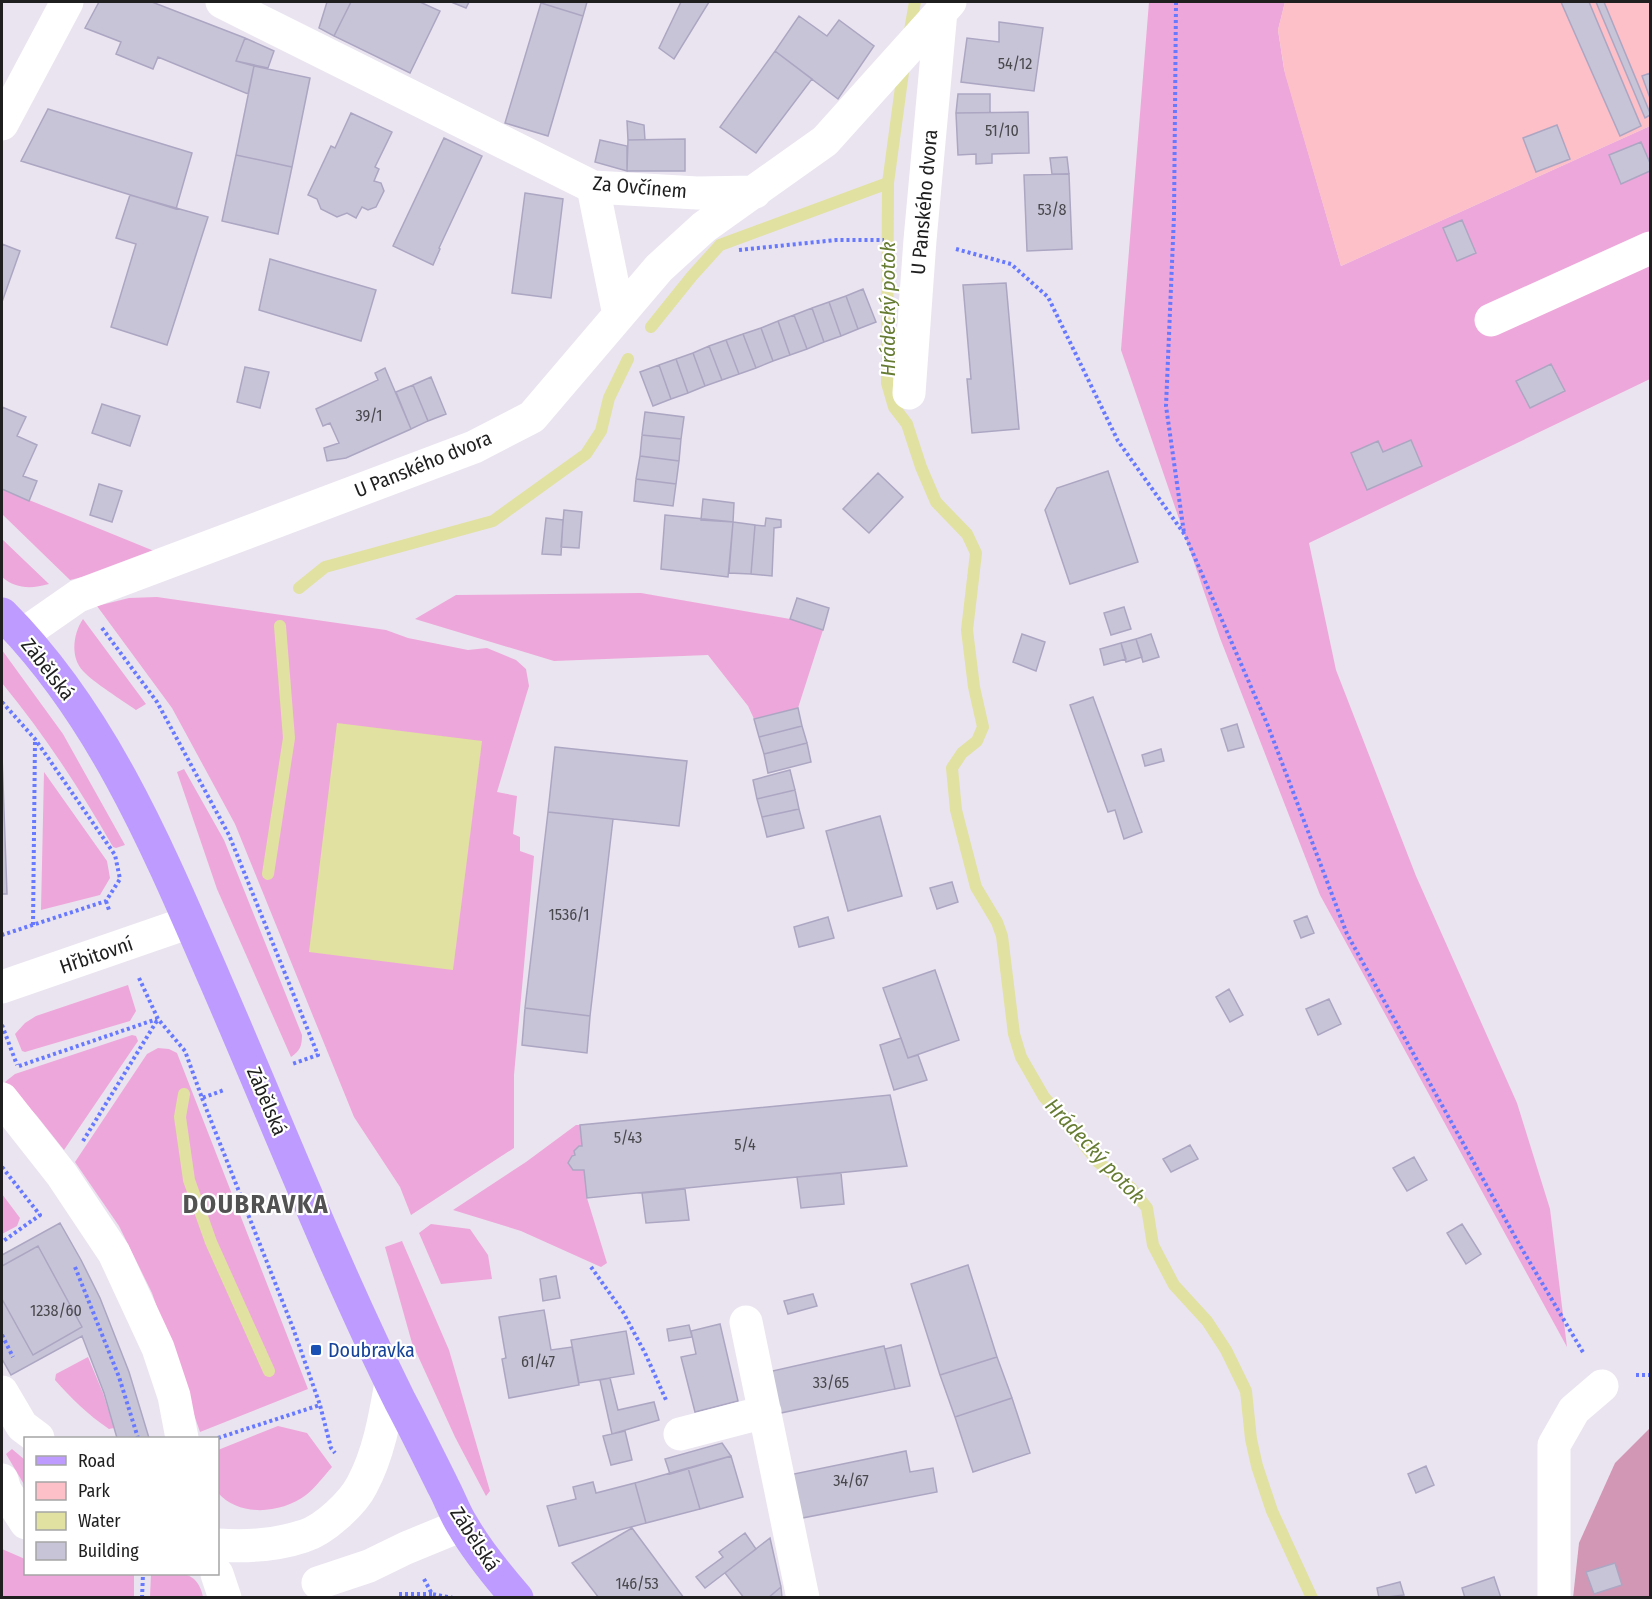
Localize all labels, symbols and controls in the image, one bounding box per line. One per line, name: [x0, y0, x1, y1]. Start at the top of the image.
house number: 54/12: [998, 54, 1032, 73]
house number: 51/10: [985, 121, 1019, 140]
street label: U Panského dvora: [906, 128, 942, 276]
street label: Za Ovčínem: [592, 171, 688, 203]
house number: 53/8: [1037, 200, 1067, 219]
water label: Hrádecký potok: [875, 242, 901, 376]
house number: 39/1: [356, 406, 382, 425]
street label: U Panského dvora: [351, 426, 495, 502]
street label: Zábělská: [16, 633, 80, 705]
house number: 1536/1: [548, 905, 590, 924]
street label: Hřbitovní: [56, 931, 136, 979]
street label: Zábělská: [242, 1063, 292, 1139]
water label: Hrádecký potok: [1040, 1093, 1150, 1209]
house number: 5/43: [614, 1128, 642, 1147]
house number: 5/4: [734, 1135, 756, 1154]
district label: DOUBRAVKA: [183, 1189, 329, 1220]
house number: 1238/60: [30, 1301, 82, 1320]
place label: Doubravka: [328, 1338, 415, 1362]
marker: Doubravka: [309, 1343, 323, 1357]
house number: 61/47: [521, 1352, 556, 1371]
house number: 33/65: [813, 1373, 849, 1392]
legend: [24, 1437, 219, 1575]
text: Road: [78, 1450, 115, 1472]
house number: 34/67: [833, 1471, 869, 1490]
text: Park: [78, 1480, 111, 1502]
street label: Zábělská: [445, 1502, 505, 1576]
text: Water: [78, 1510, 121, 1532]
text: Building: [78, 1540, 139, 1562]
house number: 146/53: [615, 1574, 659, 1593]

